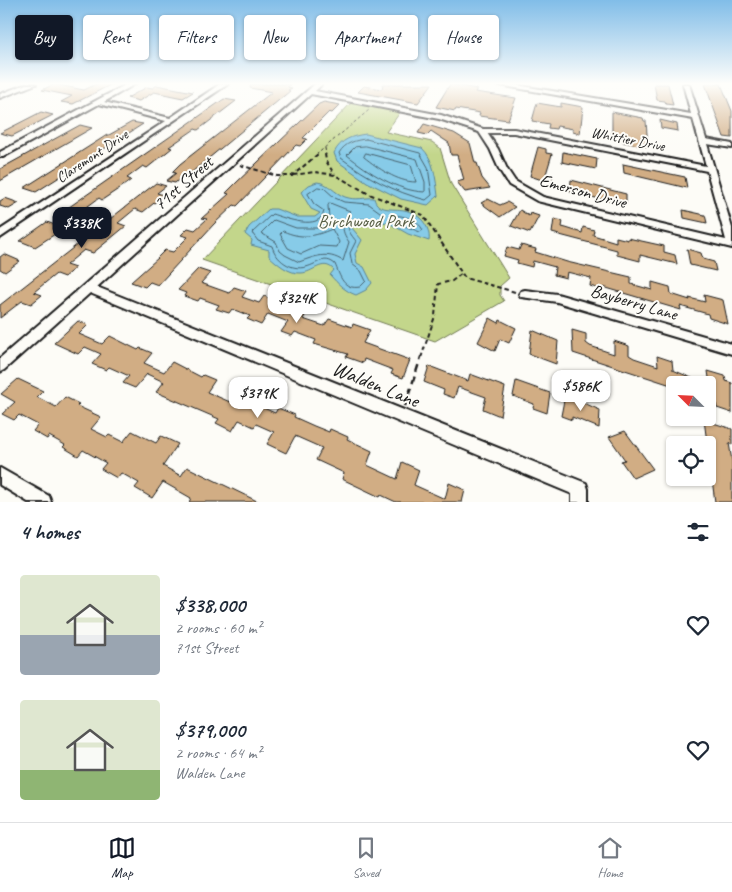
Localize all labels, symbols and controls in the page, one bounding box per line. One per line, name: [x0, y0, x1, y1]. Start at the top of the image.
chip: Buy: [15, 15, 73, 60]
chip: Rent: [83, 15, 149, 60]
chip: Filters: [159, 15, 234, 60]
chip: New: [244, 15, 306, 60]
chip: Apartment: [316, 15, 418, 60]
chip: House: [428, 15, 499, 60]
street label: Whittier Drive: [590, 123, 667, 156]
street label: Claremont Drive: [53, 125, 133, 187]
street label: 71st Street: [149, 150, 219, 215]
street label: Emerson Drive: [537, 169, 630, 213]
pin: $338K: [47, 206, 117, 249]
park label: Birchwood Park: [318, 210, 415, 232]
text: $338K: [64, 213, 100, 233]
street label: Bayberry Lane: [588, 279, 681, 325]
pin: $324K: [262, 282, 332, 324]
text: $324K: [279, 288, 315, 308]
street label: Walden Lane: [329, 355, 425, 414]
pin: $586K: [546, 370, 616, 412]
pin: $379K: [223, 376, 293, 419]
text: $586K: [562, 376, 600, 396]
north arrow: [666, 376, 716, 426]
map controls: [666, 376, 716, 486]
text: $379K: [240, 383, 276, 403]
button: locate: [666, 436, 716, 486]
icon: filters: [684, 518, 712, 546]
text: 4 homes: [20, 519, 79, 545]
text: $338,000: [175, 592, 245, 618]
icon: home: [60, 595, 120, 655]
icon: heart: [684, 611, 712, 639]
text: 2 rooms · 60 m²: [175, 618, 261, 638]
text: 71st Street: [175, 638, 239, 658]
text: $379,000: [175, 717, 245, 743]
icon: home: [60, 720, 120, 780]
icon: heart: [684, 736, 712, 764]
text: 2 rooms · 64 m²: [175, 743, 261, 763]
text: Walden Lane: [175, 763, 245, 783]
tab: Map: [108, 834, 136, 881]
tab: Saved: [352, 834, 380, 881]
tab: Home: [596, 834, 624, 881]

